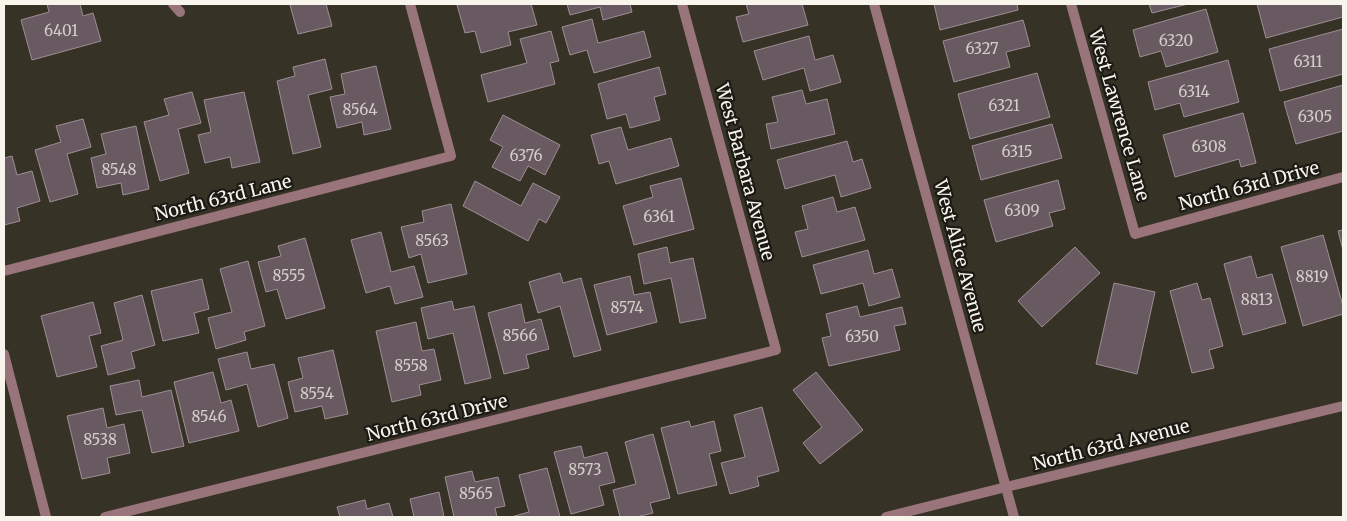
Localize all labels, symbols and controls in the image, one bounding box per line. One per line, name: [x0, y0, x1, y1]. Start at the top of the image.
house number: 6401: [44, 21, 78, 40]
street label: West Lawrence Lane: [1084, 25, 1155, 203]
house number: 6320: [1159, 31, 1193, 50]
house number: 6327: [965, 39, 999, 58]
house number: 6311: [1293, 52, 1323, 71]
street label: West Barbara Avenue: [711, 80, 780, 263]
house number: 6314: [1178, 82, 1210, 101]
house number: 6321: [988, 96, 1020, 115]
house number: 8564: [342, 100, 378, 119]
house number: 6305: [1298, 107, 1332, 126]
house number: 6308: [1191, 137, 1227, 156]
house number: 6315: [1001, 142, 1033, 161]
house number: 6376: [510, 146, 542, 165]
street label: North 63rd Drive: [1176, 156, 1322, 215]
house number: 8548: [102, 160, 137, 179]
street label: North 63rd Lane: [152, 169, 294, 226]
street label: West Alice Avenue: [929, 176, 992, 335]
house number: 6309: [1004, 201, 1040, 220]
house number: 6361: [643, 207, 675, 226]
house number: 8563: [415, 231, 449, 250]
house number: 8555: [273, 266, 305, 285]
house number: 8819: [1296, 267, 1328, 286]
house number: 8813: [1241, 290, 1273, 309]
house number: 8574: [611, 298, 643, 317]
house number: 8566: [503, 326, 537, 345]
house number: 6350: [845, 327, 879, 346]
house number: 8558: [394, 356, 428, 375]
house number: 8554: [300, 384, 334, 403]
street label: North 63rd Drive: [364, 389, 510, 446]
house number: 8546: [192, 407, 226, 426]
street label: North 63rd Avenue: [1030, 414, 1192, 475]
house number: 8538: [83, 430, 117, 449]
house number: 8573: [568, 460, 602, 479]
house number: 8565: [459, 484, 493, 503]

